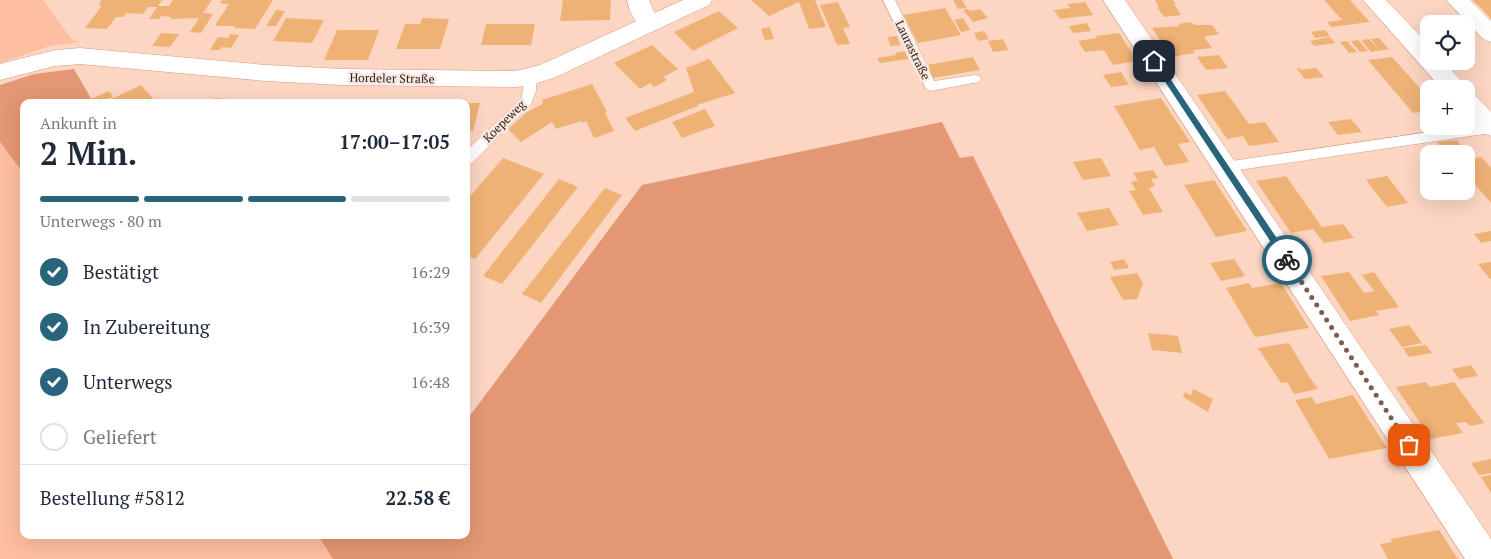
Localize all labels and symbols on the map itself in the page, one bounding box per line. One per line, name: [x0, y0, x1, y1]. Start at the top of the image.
street label: Laurastraße: [892, 18, 934, 82]
pin: [1133, 40, 1175, 82]
street label: Hordeler Straße: [349, 70, 435, 86]
street label: Koepeweg: [480, 96, 529, 145]
courier: [1262, 235, 1312, 285]
pin: [1388, 424, 1430, 466]

